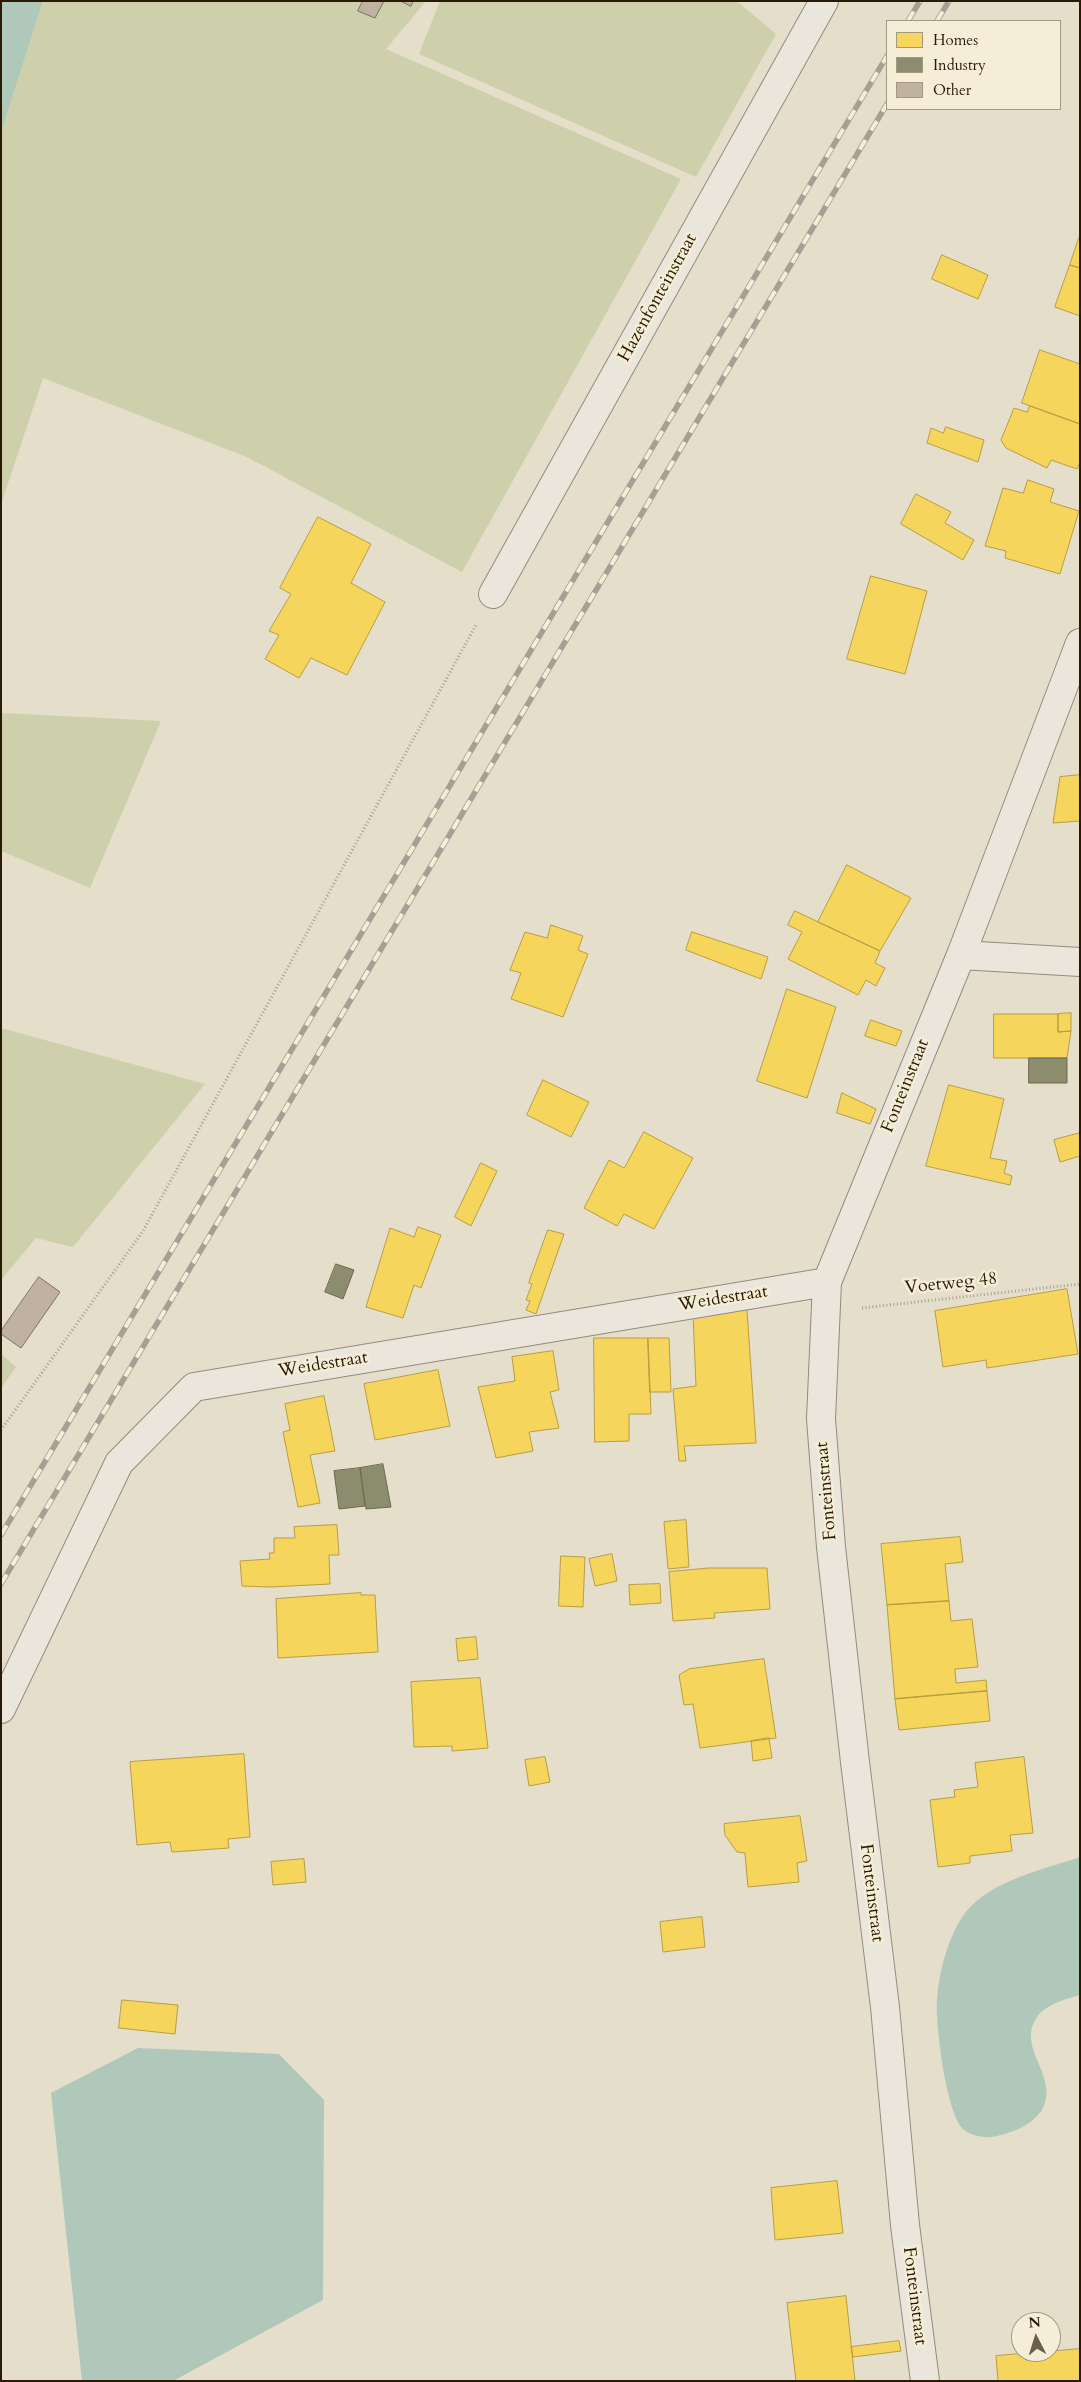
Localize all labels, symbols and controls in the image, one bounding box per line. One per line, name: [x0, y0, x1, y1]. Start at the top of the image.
legend: [886, 20, 1061, 110]
text: Homes: [933, 30, 978, 50]
text: Industry: [933, 55, 986, 75]
text: Other: [933, 80, 971, 100]
street label: Hazenfonteinstraat: [614, 230, 702, 366]
street label: Fonteinstraat: [877, 1036, 935, 1136]
street label: Voetweg 48: [904, 1268, 998, 1300]
street label: Weidestraat: [677, 1281, 769, 1317]
street label: Weidestraat: [277, 1347, 369, 1383]
street label: Fonteinstraat: [812, 1441, 842, 1541]
street label: Fonteinstraat: [854, 1843, 888, 1943]
street label: Fonteinstraat: [897, 2246, 931, 2346]
north arrow: [1011, 2312, 1061, 2362]
text: N: [1028, 2313, 1042, 2333]

